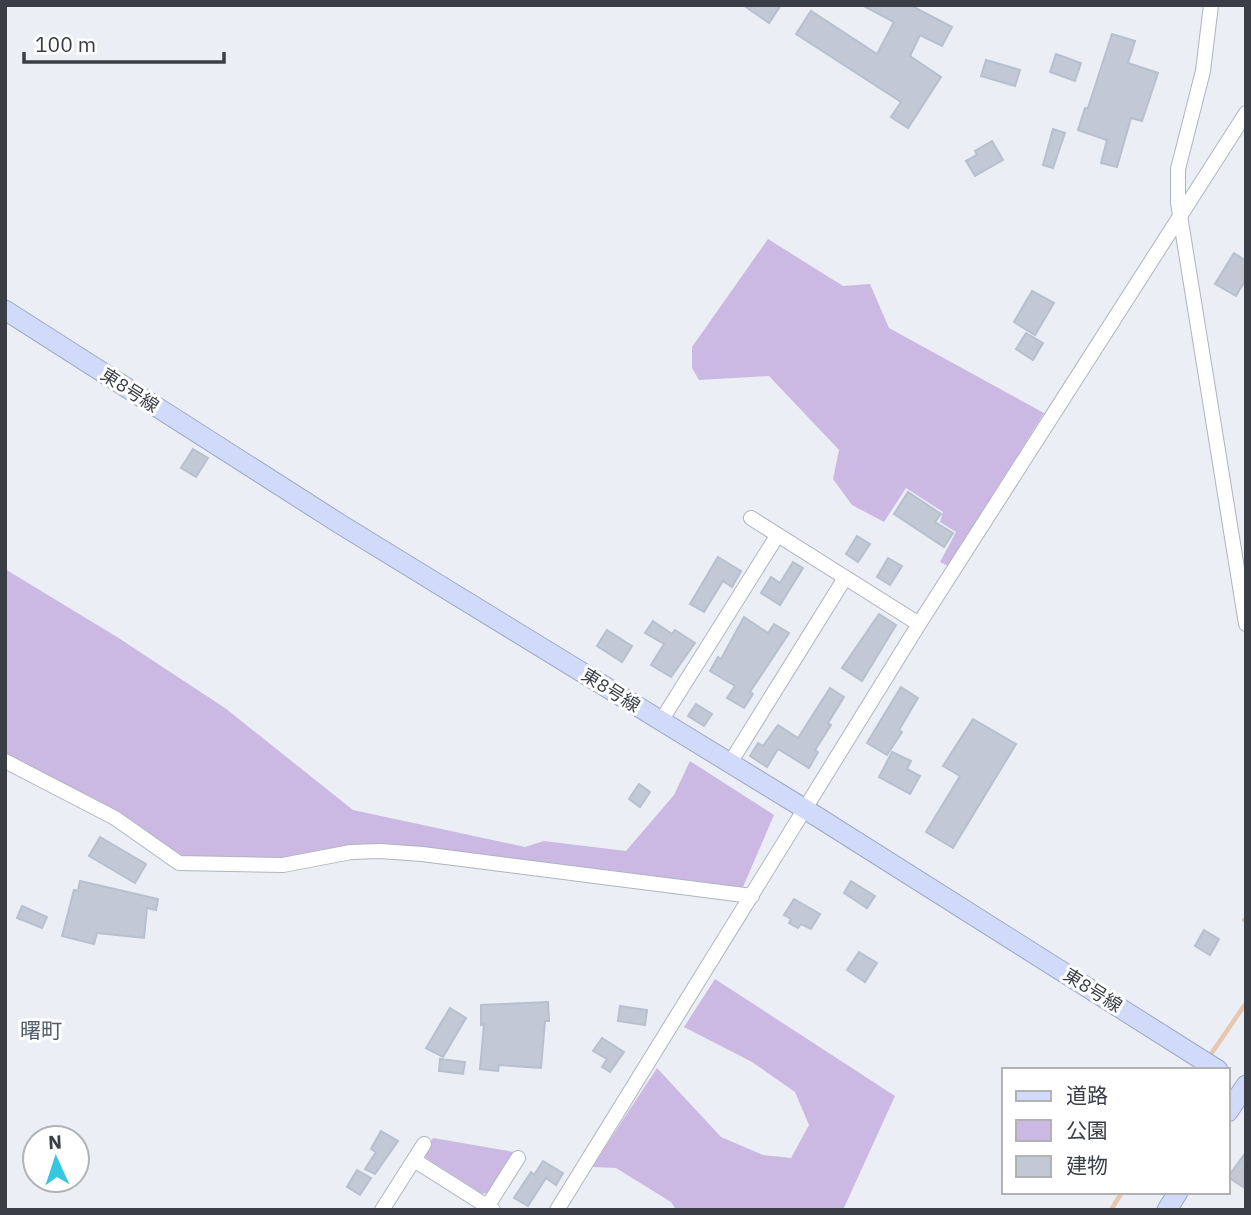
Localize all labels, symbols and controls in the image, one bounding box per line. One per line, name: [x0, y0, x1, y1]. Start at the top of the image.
scale bar: [24, 21, 224, 65]
text: 100 m: [35, 30, 96, 58]
street label: 東8号線: [97, 363, 163, 417]
street label: 東8号線: [577, 663, 645, 717]
street label: 東8号線: [1059, 963, 1127, 1017]
district label: 曙町: [20, 1016, 62, 1044]
legend: [1002, 1068, 1230, 1194]
text: 道路: [1066, 1081, 1108, 1109]
text: 公園: [1066, 1116, 1108, 1144]
north arrow: [21, 1124, 91, 1194]
text: N: [48, 1130, 63, 1154]
text: 建物: [1066, 1151, 1108, 1179]

